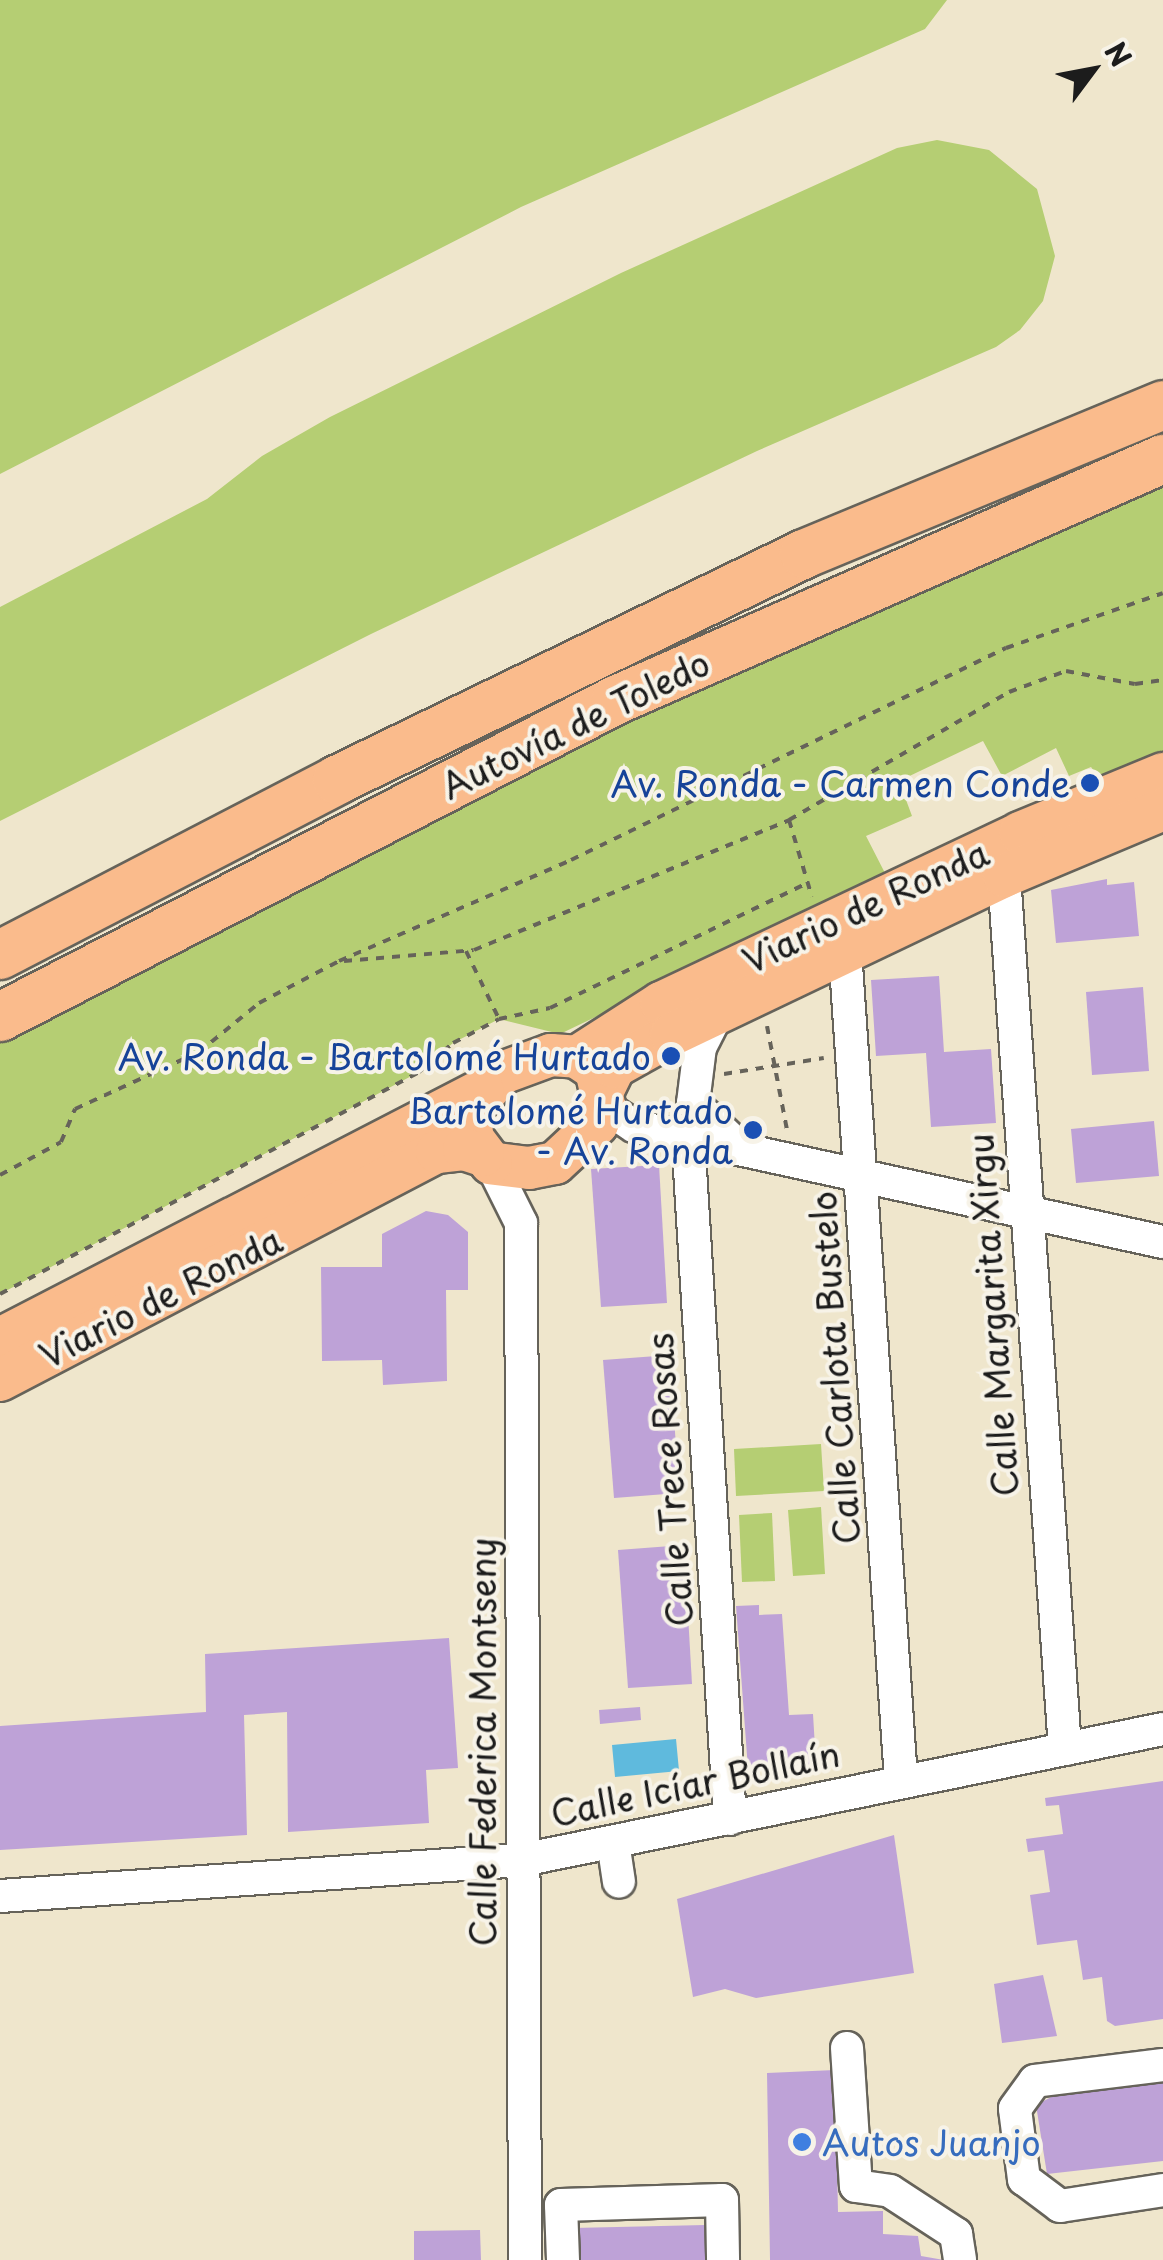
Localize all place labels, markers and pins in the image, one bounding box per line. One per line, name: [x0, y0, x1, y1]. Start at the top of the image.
place label: Av. Ronda - Carmen Conde: [609, 762, 1070, 804]
marker: Av. Ronda - Carmen Conde: [1079, 772, 1101, 794]
place label: Av. Ronda - Bartolomé Hurtado: [114, 1035, 651, 1077]
marker: Av. Ronda - Bartolomé Hurtado: [660, 1045, 682, 1067]
place label: Bartolomé Hurtado - Av. Ronda: [405, 1089, 733, 1171]
marker: Bartolomé Hurtado - Av. Ronda: [742, 1119, 764, 1141]
place label: Autos Juanjo: [822, 2121, 1043, 2163]
marker: Autos Juanjo: [791, 2131, 813, 2153]

